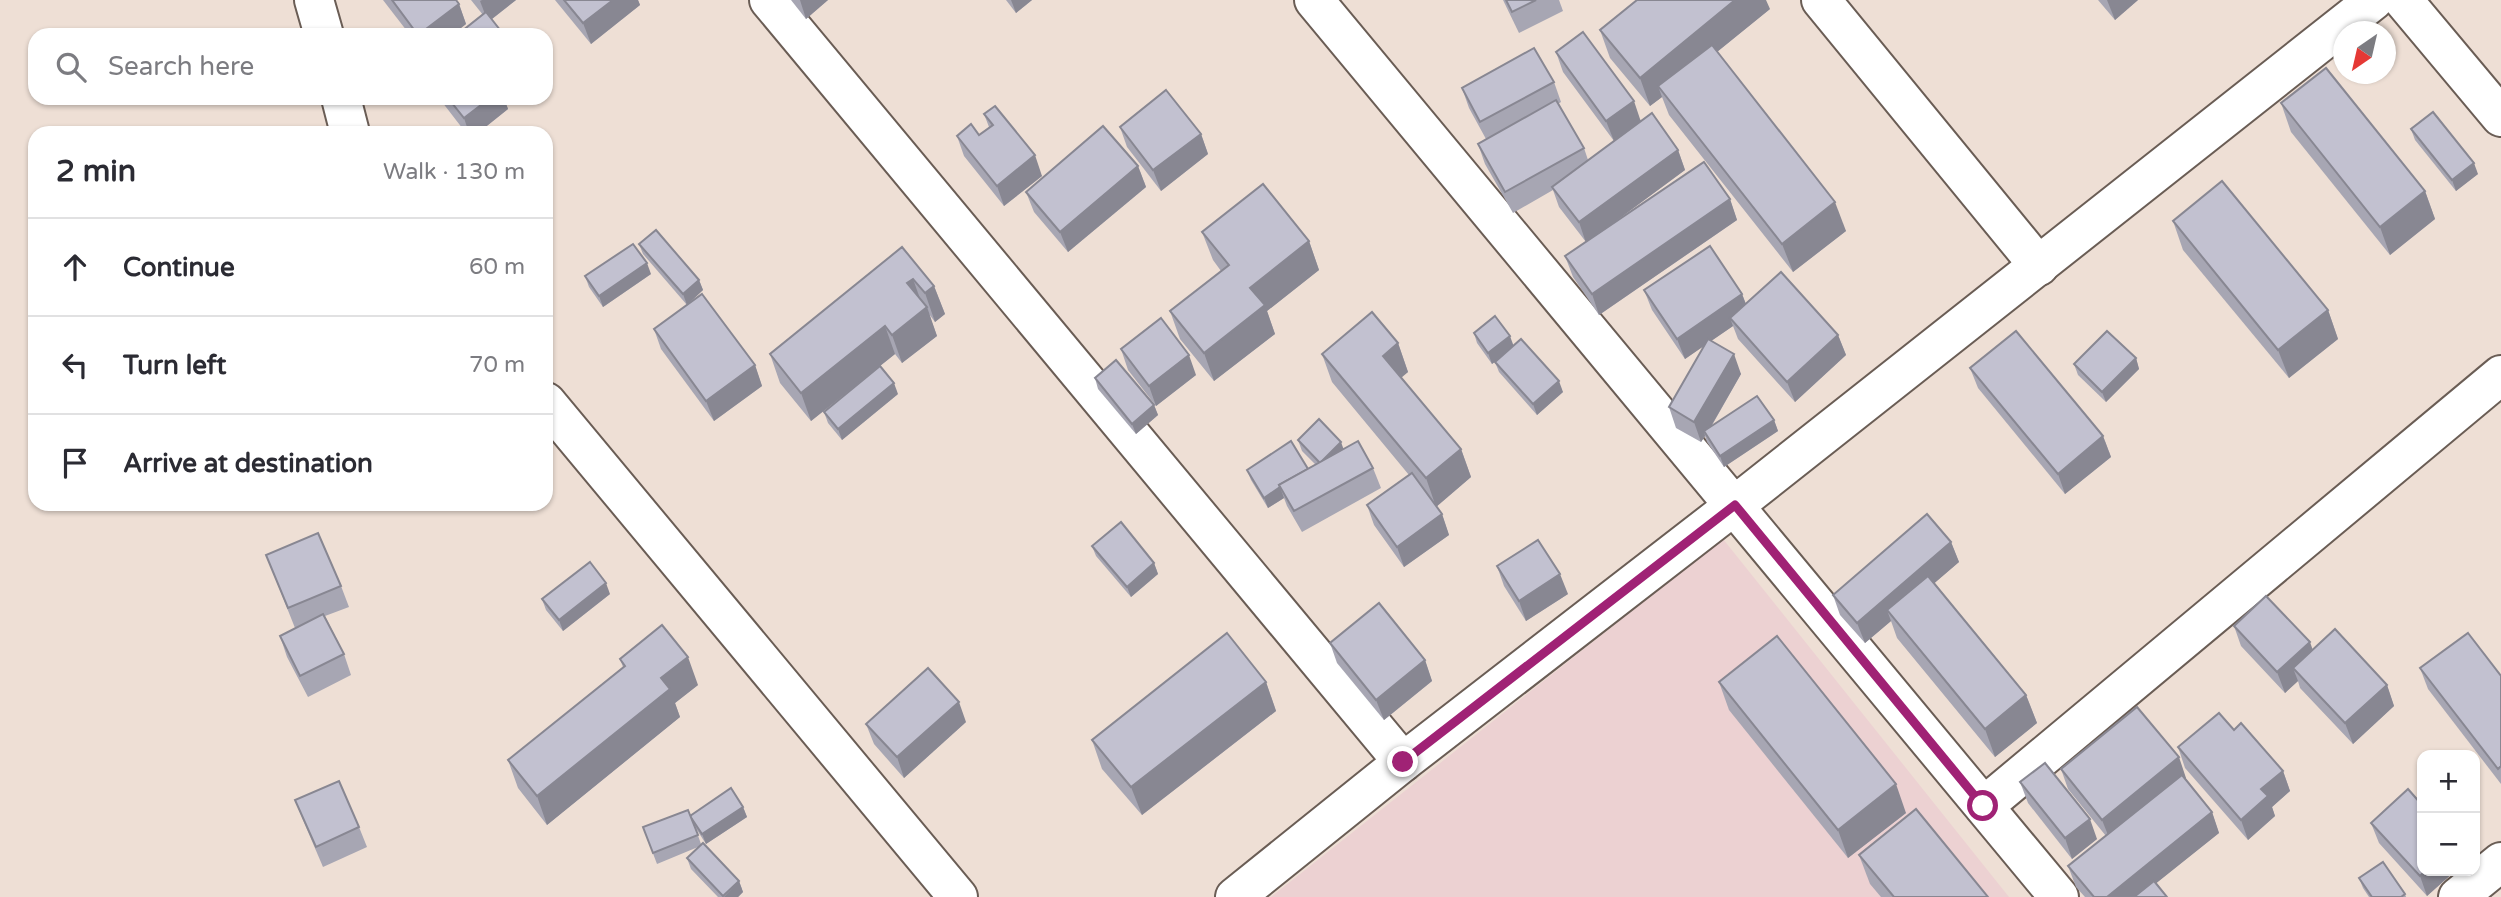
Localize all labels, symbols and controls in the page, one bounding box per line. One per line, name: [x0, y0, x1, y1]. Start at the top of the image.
north arrow: [2333, 21, 2396, 84]
search box: [28, 28, 553, 105]
icon: search: [52, 48, 90, 86]
text: Search here: [108, 51, 254, 82]
text: 2 min: [56, 153, 136, 190]
text: Walk · 130 m: [383, 158, 525, 186]
icon: ahead: [56, 248, 94, 286]
text: Continue: [123, 252, 235, 283]
text: 60 m: [469, 253, 525, 281]
icon: left: [56, 346, 94, 384]
text: Turn left: [123, 350, 226, 381]
text: 70 m: [469, 351, 525, 379]
icon: arrive: [56, 444, 94, 482]
text: Arrive at destination: [123, 448, 373, 479]
route end: [1387, 746, 1418, 777]
map controls: [2417, 750, 2480, 876]
button: +: [2417, 750, 2480, 813]
route start: [1967, 790, 1998, 821]
button: −: [2417, 813, 2480, 876]

